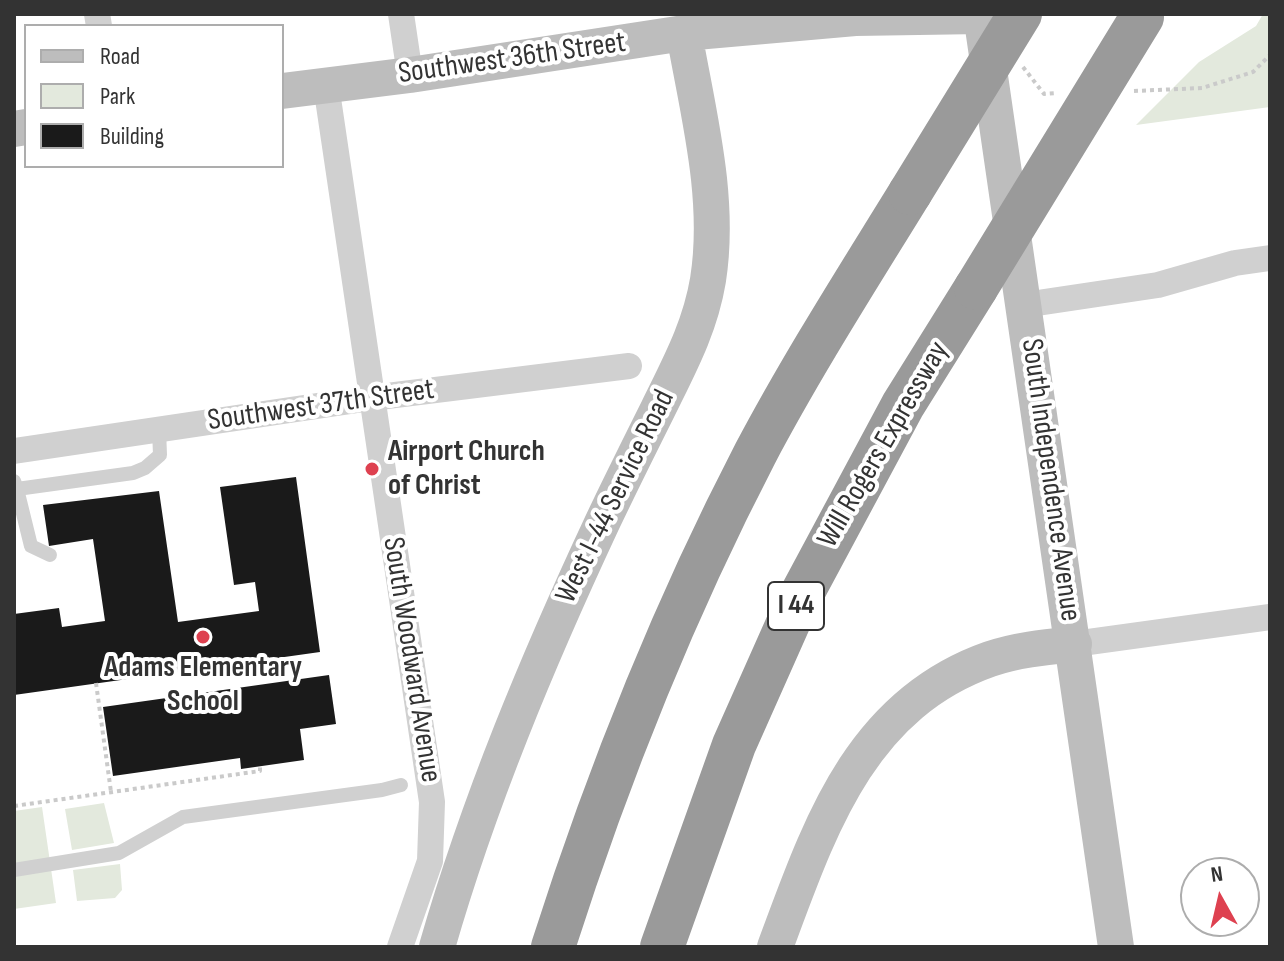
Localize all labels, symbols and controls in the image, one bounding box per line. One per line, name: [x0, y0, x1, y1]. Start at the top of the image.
legend: [24, 24, 284, 168]
street label: Southwest 36th Street: [396, 25, 628, 93]
text: Road: [100, 42, 140, 71]
text: Park: [100, 82, 135, 111]
text: Building: [100, 122, 164, 151]
street label: Will Rogers Expressway: [811, 336, 957, 554]
street label: South Independence Avenue: [1012, 336, 1088, 624]
street label: Southwest 37th Street: [206, 372, 436, 440]
street label: West I-44 Service Road: [549, 385, 683, 609]
place label: Airport Church of Christ: [388, 434, 545, 504]
marker: Airport Church of Christ: [363, 460, 381, 478]
street label: South Woodward Avenue: [374, 535, 448, 785]
road number: I 44: [768, 582, 824, 630]
marker: Adams Elementary School: [194, 628, 212, 646]
place label: Adams Elementary School: [104, 650, 302, 720]
north arrow: [1180, 857, 1260, 937]
text: N: [1209, 861, 1225, 889]

